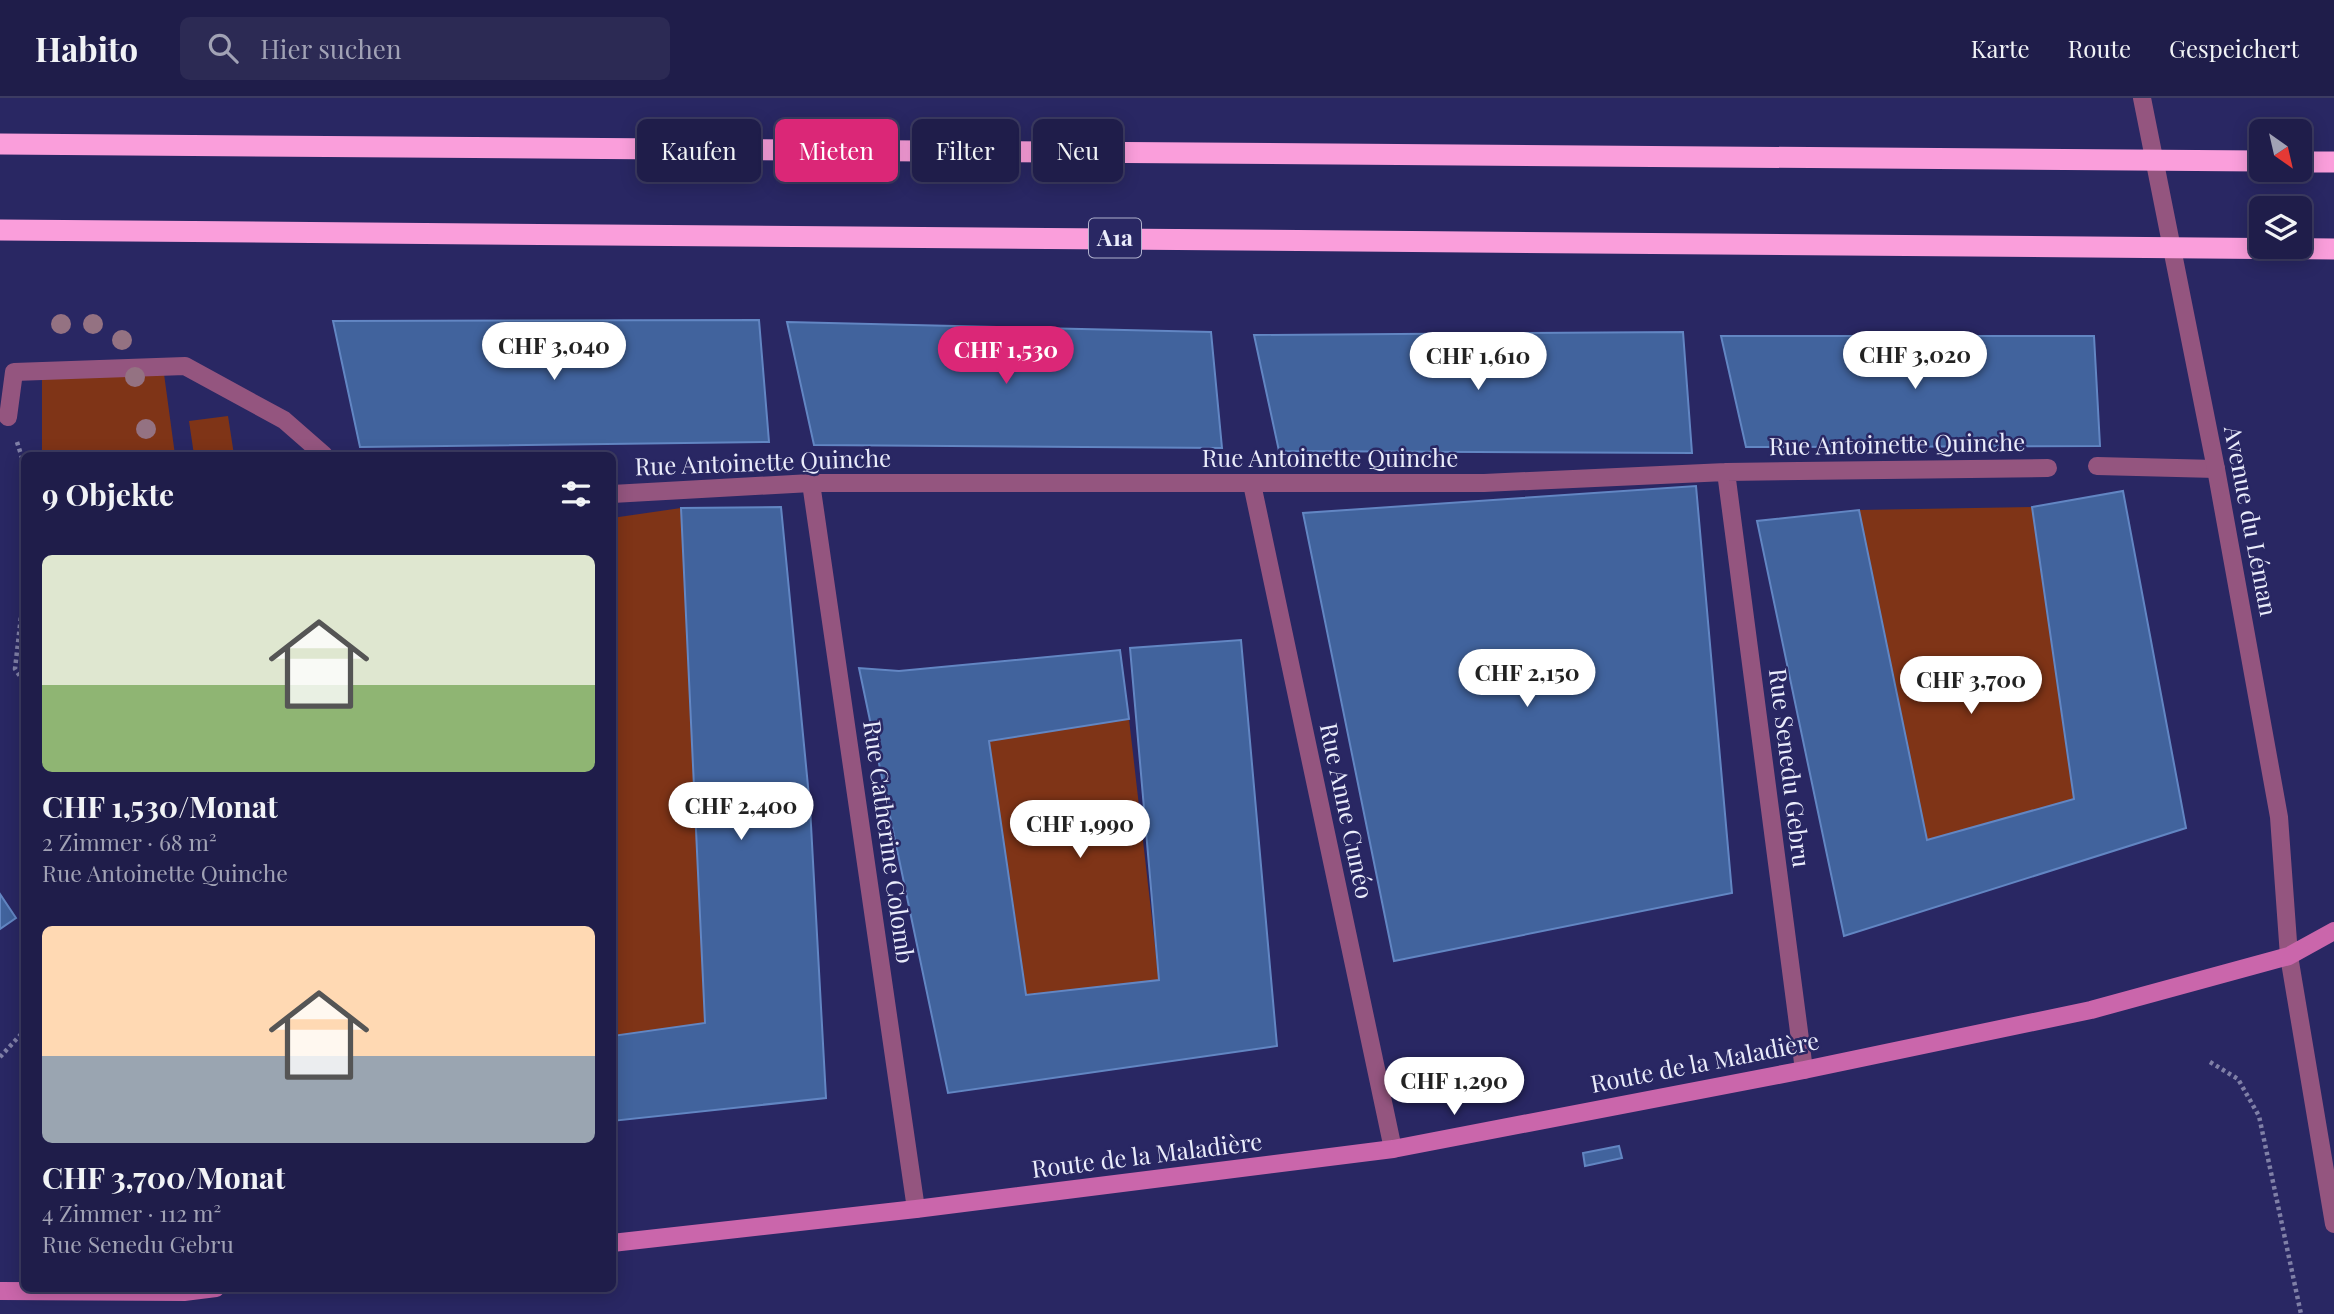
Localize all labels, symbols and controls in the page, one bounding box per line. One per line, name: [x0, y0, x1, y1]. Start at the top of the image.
search box: [180, 17, 670, 80]
text: Habito: [35, 26, 138, 70]
icon: search: [204, 29, 242, 67]
text: Hier suchen: [260, 31, 401, 66]
text: Karte: [1971, 32, 2030, 64]
text: Route: [2068, 32, 2131, 64]
text: Gespeichert: [2169, 32, 2299, 64]
chip: Kaufen: [637, 119, 761, 182]
chip: Mieten: [775, 119, 898, 182]
chip: Filter: [912, 119, 1019, 182]
chip: Neu: [1033, 119, 1123, 182]
north arrow: [2249, 119, 2312, 182]
map controls: [2249, 119, 2312, 259]
button: layers: [2249, 196, 2312, 259]
road number: A1a: [1089, 218, 1141, 258]
pin: CHF 3,040: [474, 322, 634, 382]
pin: CHF 1,530: [926, 327, 1086, 386]
text: CHF 3,040: [498, 329, 610, 360]
pin: CHF 3,020: [1835, 331, 1995, 391]
pin: CHF 1,610: [1398, 332, 1558, 392]
text: CHF 1,530: [954, 333, 1058, 364]
text: CHF 3,020: [1859, 338, 1971, 369]
text: CHF 1,610: [1426, 339, 1530, 370]
street label: Avenue du Léman: [2218, 422, 2286, 618]
street label: Rue Antoinette Quinche: [1768, 425, 2026, 461]
street label: Rue Antoinette Quinche: [634, 441, 892, 481]
street label: Rue Antoinette Quinche: [1202, 441, 1458, 473]
text: 9 Objekte: [42, 474, 174, 514]
icon: filters: [557, 475, 595, 513]
icon: home: [256, 601, 382, 727]
pin: CHF 2,150: [1447, 650, 1607, 709]
text: CHF 2,150: [1474, 656, 1580, 687]
pin: CHF 3,700: [1891, 656, 2051, 716]
text: CHF 3,700: [1916, 663, 2026, 694]
street label: Rue Senedu Gebru: [1763, 666, 1819, 869]
street label: Rue Catherine Colomb: [857, 718, 923, 965]
street label: Rue Anne Cunéo: [1314, 720, 1382, 901]
pin: CHF 2,400: [661, 782, 821, 842]
text: CHF 1,530/Monat: [42, 786, 278, 826]
text: CHF 2,400: [685, 789, 797, 820]
pin: CHF 1,990: [1000, 800, 1160, 860]
text: CHF 1,990: [1026, 807, 1134, 838]
text: 2 Zimmer · 68 m²: [42, 826, 217, 857]
text: Rue Antoinette Quinche: [42, 857, 288, 888]
icon: home: [256, 972, 382, 1098]
street label: Route de la Maladière: [1588, 1023, 1822, 1099]
pin: CHF 1,290: [1374, 1058, 1534, 1117]
text: CHF 1,290: [1400, 1064, 1508, 1095]
street label: Route de la Maladière: [1030, 1124, 1264, 1184]
text: CHF 3,700/Monat: [42, 1157, 285, 1197]
text: 4 Zimmer · 112 m²: [42, 1197, 221, 1228]
text: Rue Senedu Gebru: [42, 1228, 234, 1259]

